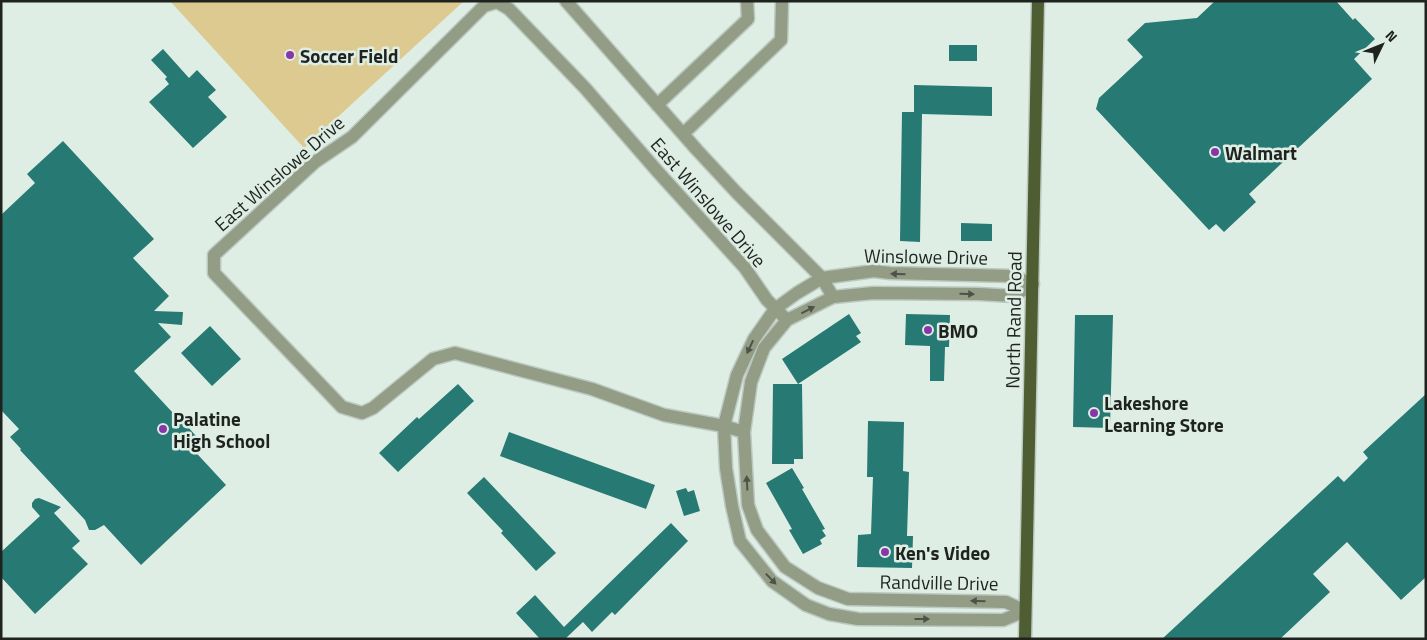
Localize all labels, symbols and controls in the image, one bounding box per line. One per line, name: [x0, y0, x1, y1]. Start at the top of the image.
north arrow: [1357, 20, 1407, 70]
text: N: [1381, 25, 1403, 47]
place label: Soccer Field: [300, 41, 398, 70]
marker: Soccer Field: [284, 49, 296, 61]
street label: East Winslowe Drive: [208, 108, 350, 238]
street label: East Winslowe Drive: [644, 131, 774, 273]
place label: Walmart: [1225, 138, 1297, 167]
marker: Walmart: [1209, 146, 1221, 158]
street label: Winslowe Drive: [864, 240, 988, 272]
street label: North Rand Road: [997, 251, 1029, 389]
one-way arrow: [890, 269, 906, 277]
one-way arrow: [959, 290, 975, 298]
one-way arrow: [801, 306, 815, 314]
place label: BMO: [938, 316, 978, 345]
marker: BMO: [922, 324, 934, 336]
one-way arrow: [746, 340, 754, 354]
place label: Lakeshore Learning Store: [1104, 388, 1224, 439]
place label: Palatine High School: [173, 404, 270, 455]
marker: Lakeshore Learning Store: [1088, 407, 1100, 419]
marker: Palatine High School: [157, 423, 169, 435]
one-way arrow: [742, 475, 750, 491]
place label: Ken's Video: [895, 538, 990, 567]
marker: Ken's Video: [879, 546, 891, 558]
street label: Randville Drive: [879, 566, 999, 598]
one-way arrow: [765, 573, 777, 585]
one-way arrow: [970, 597, 986, 605]
one-way arrow: [915, 615, 931, 623]

